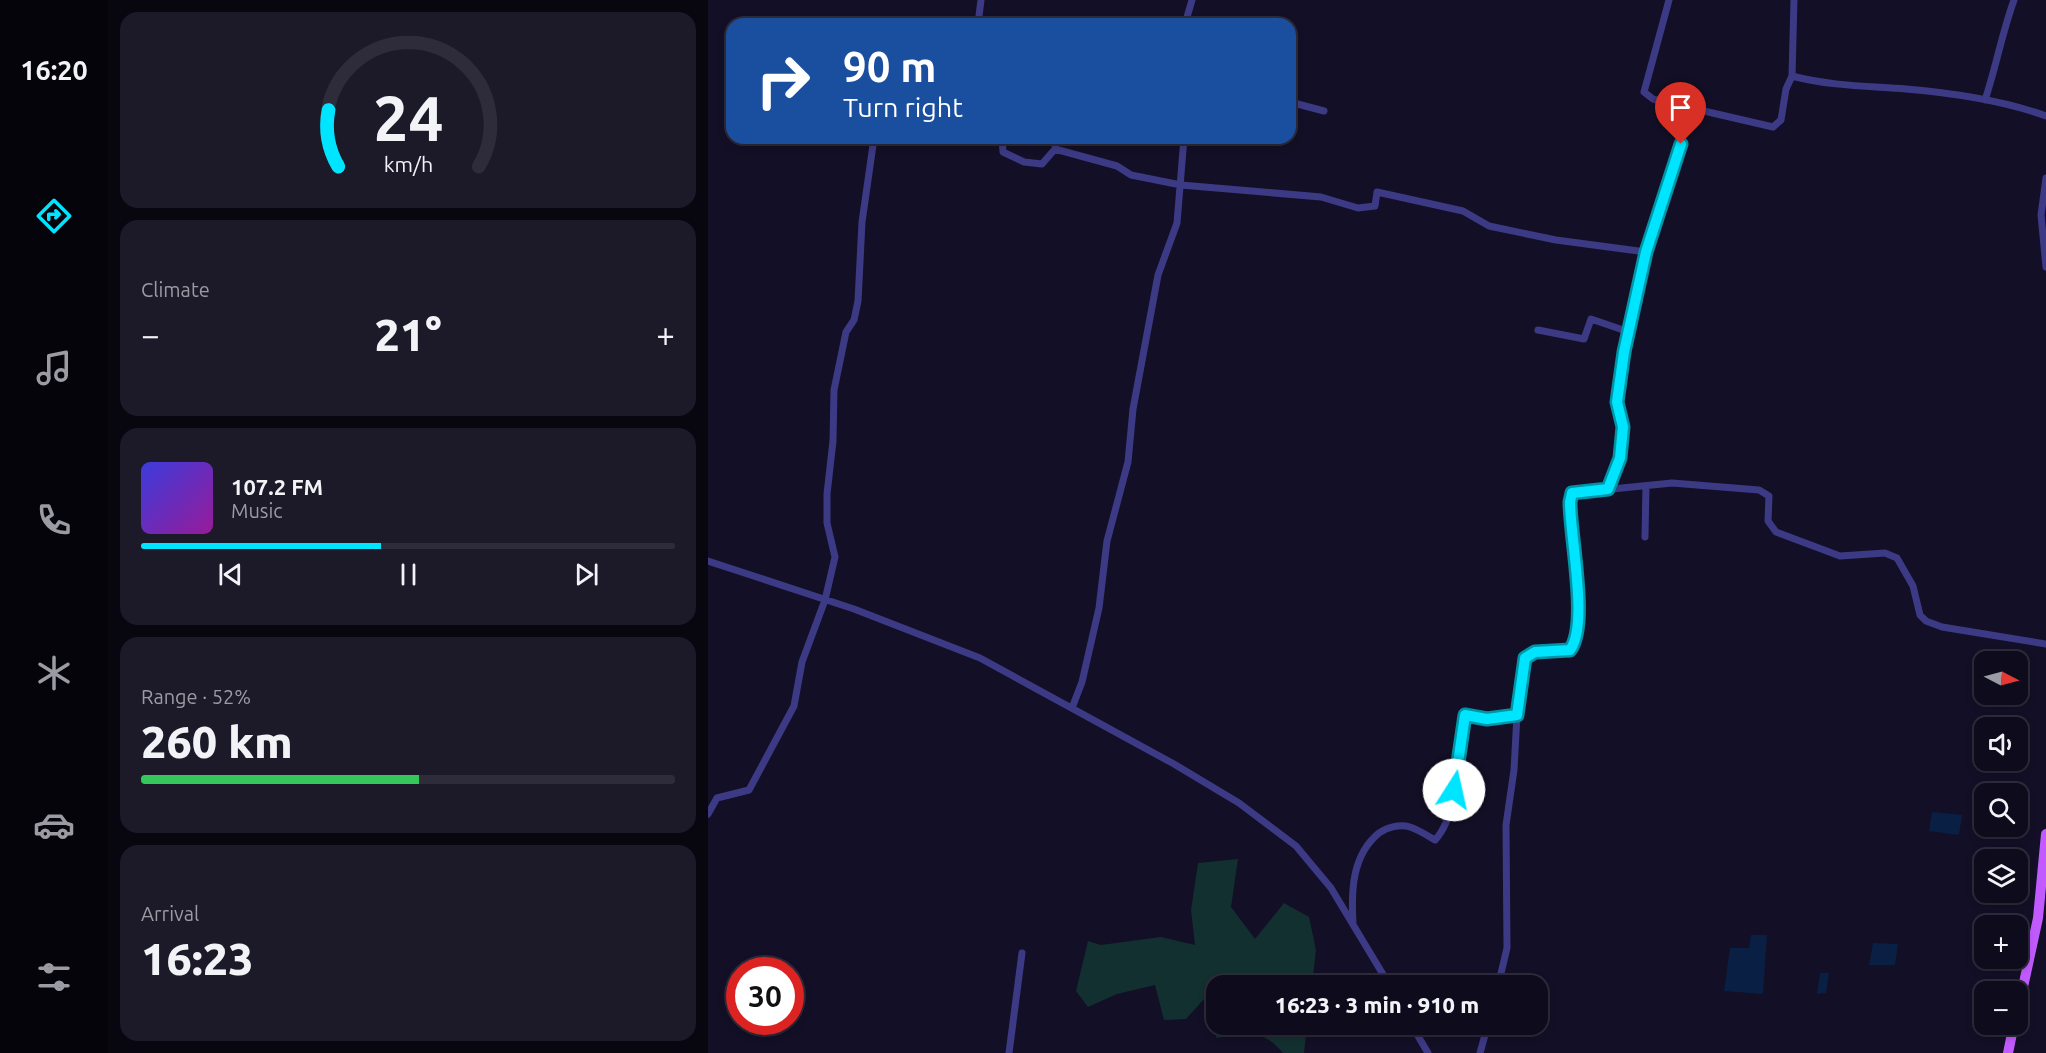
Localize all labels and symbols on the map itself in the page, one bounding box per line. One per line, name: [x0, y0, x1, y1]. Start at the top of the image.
pin: [1655, 82, 1706, 144]
north arrow: [1974, 651, 2028, 705]
position arrow: [1422, 758, 1486, 822]
speed limit sign: 30: [726, 957, 804, 1035]

